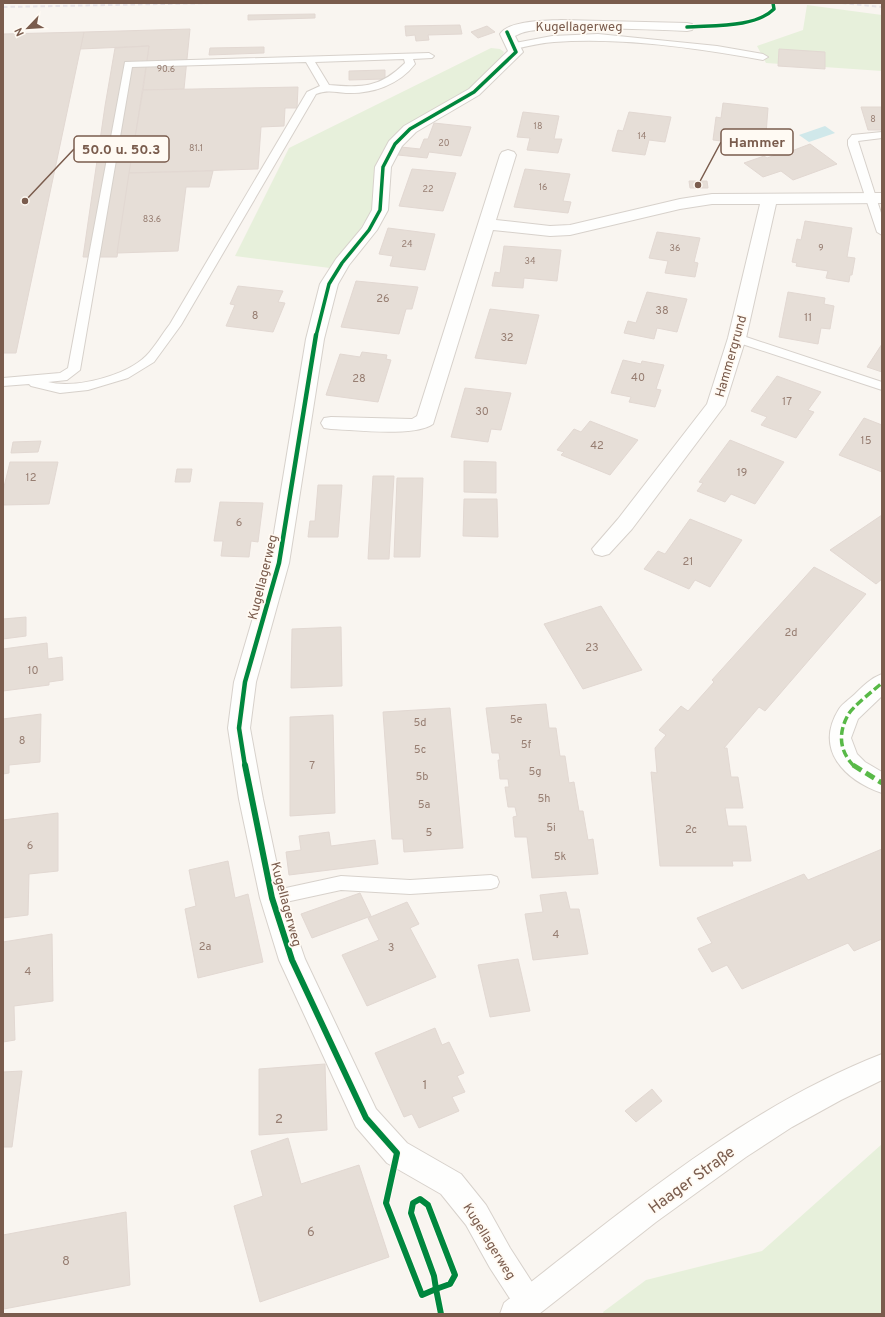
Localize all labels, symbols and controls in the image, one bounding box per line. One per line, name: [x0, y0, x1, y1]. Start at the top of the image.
north arrow: [8, 8, 48, 48]
street label: Kugellagerweg: [535, 20, 623, 36]
text: N: [12, 25, 28, 38]
house number: 90.6: [157, 64, 175, 75]
house number: 8: [870, 114, 876, 125]
house number: 18: [534, 121, 542, 132]
callout: Hammer: [721, 129, 793, 155]
house number: 14: [638, 131, 647, 142]
text: Hammer: [729, 135, 785, 152]
callout: 50.0 u. 50.3: [74, 136, 169, 162]
house number: 20: [438, 138, 450, 149]
text: 50.0 u. 50.3: [82, 142, 160, 159]
house number: 81.1: [189, 143, 203, 154]
house number: 16: [539, 182, 547, 193]
house number: 22: [422, 184, 434, 195]
house number: 83.6: [143, 214, 161, 225]
house number: 24: [401, 239, 413, 250]
house number: 36: [670, 243, 680, 254]
house number: 9: [818, 243, 824, 254]
house number: 34: [524, 256, 536, 267]
house number: 26: [376, 292, 390, 306]
house number: 38: [655, 304, 669, 318]
house number: 8: [252, 309, 258, 323]
house number: 11: [804, 311, 812, 325]
street label: Hammergrund: [713, 314, 751, 399]
house number: 32: [500, 331, 514, 345]
house number: 40: [631, 371, 645, 385]
house number: 28: [352, 372, 366, 386]
house number: 17: [782, 395, 792, 409]
house number: 30: [475, 405, 489, 419]
house number: 15: [861, 434, 872, 448]
house number: 42: [590, 439, 604, 453]
house number: 19: [737, 466, 747, 480]
house number: 12: [26, 471, 36, 485]
house number: 6: [236, 516, 242, 530]
street label: Kugellagerweg: [246, 533, 282, 622]
house number: 21: [683, 555, 693, 569]
house number: 2d: [785, 626, 797, 640]
house number: 23: [585, 641, 599, 655]
house number: 10: [27, 664, 39, 678]
house number: 5e: [510, 713, 522, 727]
house number: 5d: [413, 716, 427, 730]
house number: 8: [19, 734, 25, 748]
house number: 5f: [521, 738, 532, 752]
house number: 5c: [414, 743, 426, 757]
house number: 7: [309, 759, 315, 773]
house number: 5g: [528, 765, 542, 779]
house number: 5b: [415, 770, 429, 784]
house number: 5h: [537, 792, 551, 806]
house number: 5a: [418, 798, 431, 812]
house number: 5i: [546, 821, 556, 835]
house number: 2c: [685, 823, 697, 837]
house number: 5: [426, 826, 433, 840]
house number: 6: [27, 839, 33, 853]
house number: 5k: [554, 850, 566, 864]
street label: Kugellagerweg: [266, 860, 304, 949]
house number: 4: [553, 928, 560, 942]
house number: 2a: [199, 940, 211, 954]
house number: 3: [388, 941, 394, 955]
house number: 4: [25, 965, 32, 979]
house number: 1: [423, 1078, 427, 1094]
house number: 2: [275, 1112, 283, 1128]
street label: Haager Straße: [645, 1143, 739, 1219]
street label: Kugellagerweg: [458, 1201, 518, 1283]
house number: 6: [307, 1225, 315, 1241]
house number: 8: [62, 1254, 70, 1270]

